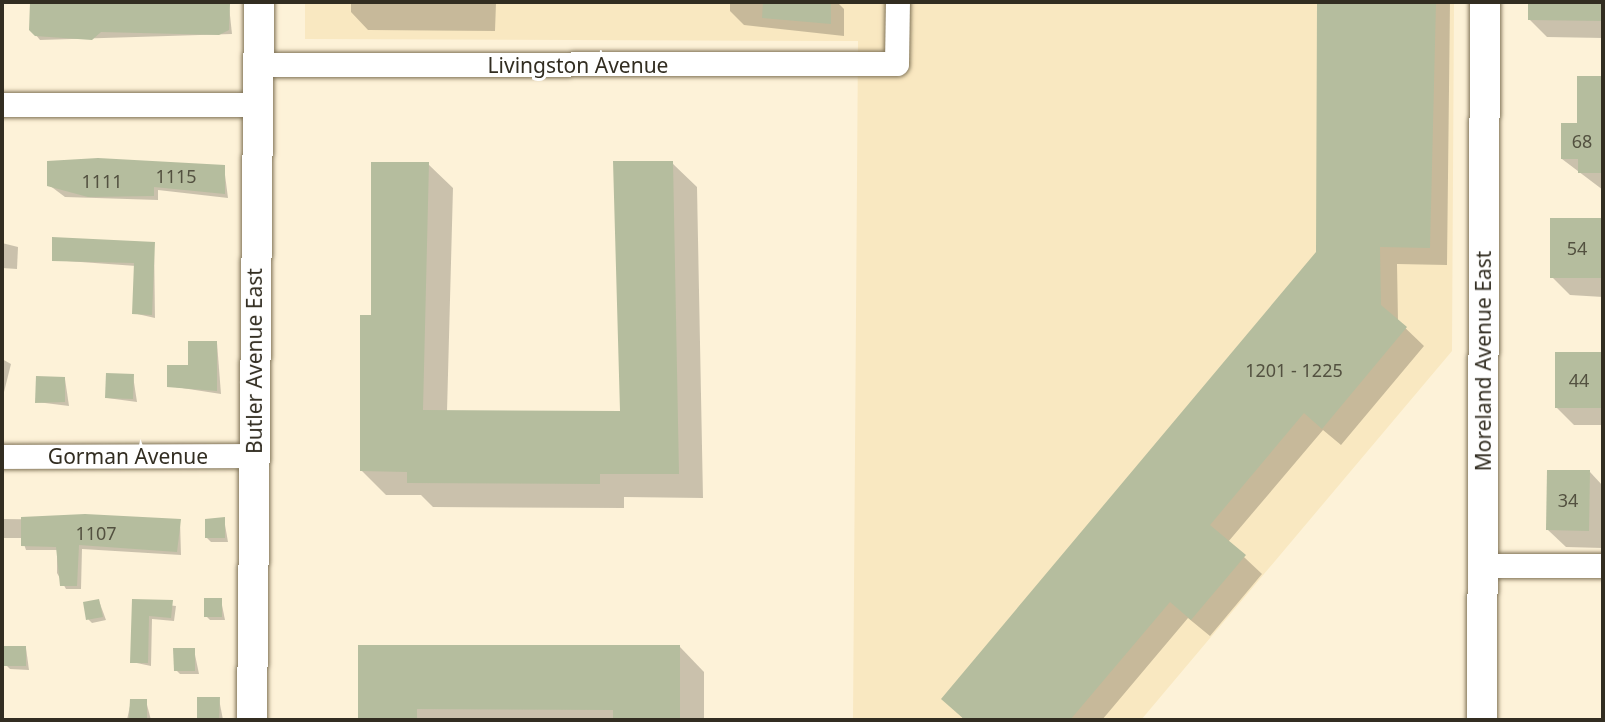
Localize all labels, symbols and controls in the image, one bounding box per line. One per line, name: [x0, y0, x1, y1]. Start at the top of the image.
street label: Livingston Avenue: [488, 52, 668, 78]
house number: 68: [1572, 130, 1592, 152]
house number: 1115: [155, 165, 197, 187]
house number: 1111: [81, 170, 123, 192]
house number: 54: [1567, 237, 1587, 259]
street label: Moreland Avenue East: [1470, 251, 1496, 471]
street label: Butler Avenue East: [241, 268, 267, 454]
house number: 1201 - 1225: [1245, 359, 1343, 381]
house number: 44: [1569, 369, 1589, 391]
street label: Gorman Avenue: [48, 443, 208, 469]
house number: 34: [1558, 489, 1578, 511]
house number: 1107: [75, 522, 117, 544]

